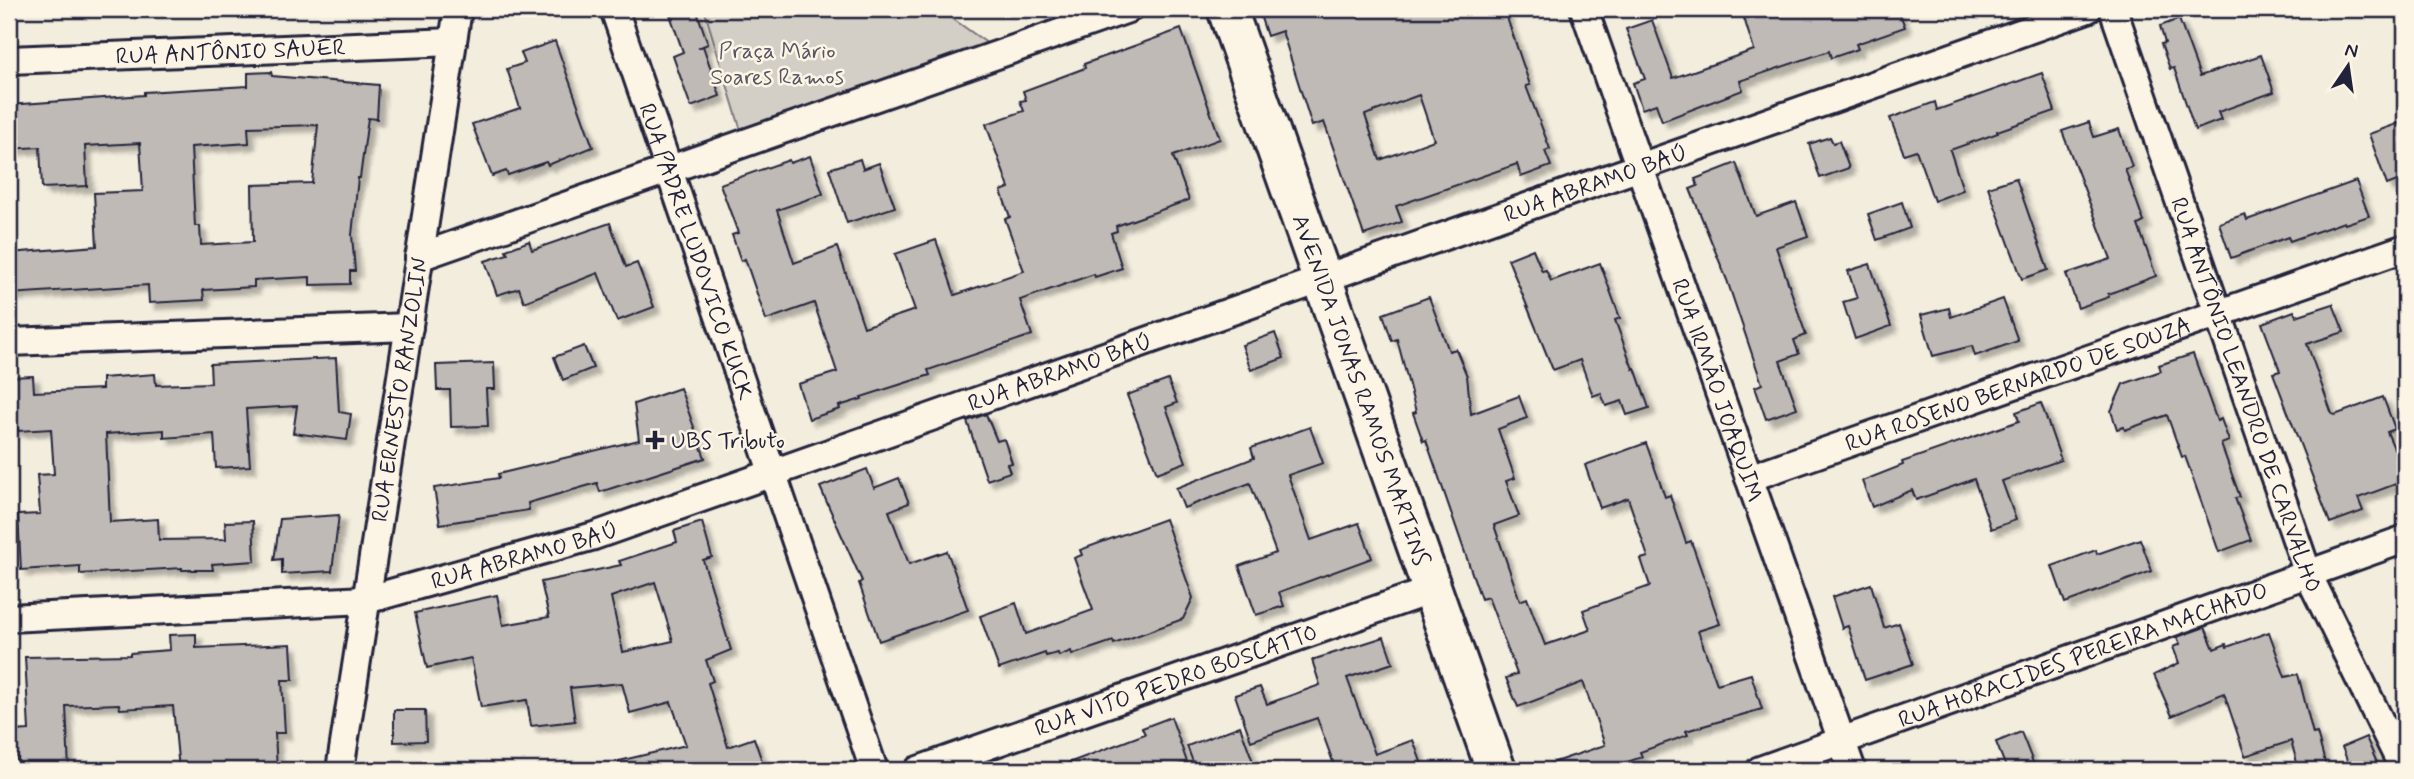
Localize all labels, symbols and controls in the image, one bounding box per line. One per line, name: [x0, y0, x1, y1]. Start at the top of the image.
north arrow: [2312, 32, 2382, 102]
street label: RUA ANTÔNIO SAUER: [115, 33, 347, 73]
park label: Praça Mário Soares Ramos: [710, 37, 844, 93]
text: N: [2343, 37, 2360, 65]
street label: RUA PADRE LUDOVICO KUCK: [630, 100, 760, 405]
street label: RUA ABRAMO BAÚ: [1500, 138, 1692, 231]
street label: RUA ANTÔNIO LEANDRO DE CARVALHO: [2162, 194, 2328, 598]
street label: AVENIDA JONAS RAMOS MARTINS: [1284, 211, 1436, 571]
street label: RUA ERNESTO RANZOLIN: [366, 255, 436, 524]
street label: RUA IRMÃO JOAQUIM: [1663, 275, 1769, 506]
street label: RUA ROSENO BERNARDO DE SOUZA: [1842, 311, 2196, 460]
street label: RUA ABRAMO BAÚ: [964, 327, 1156, 420]
place label: UBS Tributo: [671, 427, 785, 457]
marker: UBS Tributo: [645, 430, 665, 450]
street label: RUA ABRAMO BAÚ: [428, 516, 623, 598]
street label: RUA HORACIDES PEREIRA MACHADO: [1895, 576, 2272, 736]
street label: RUA VITO PEDRO BOSCATTO: [1031, 618, 1322, 745]

